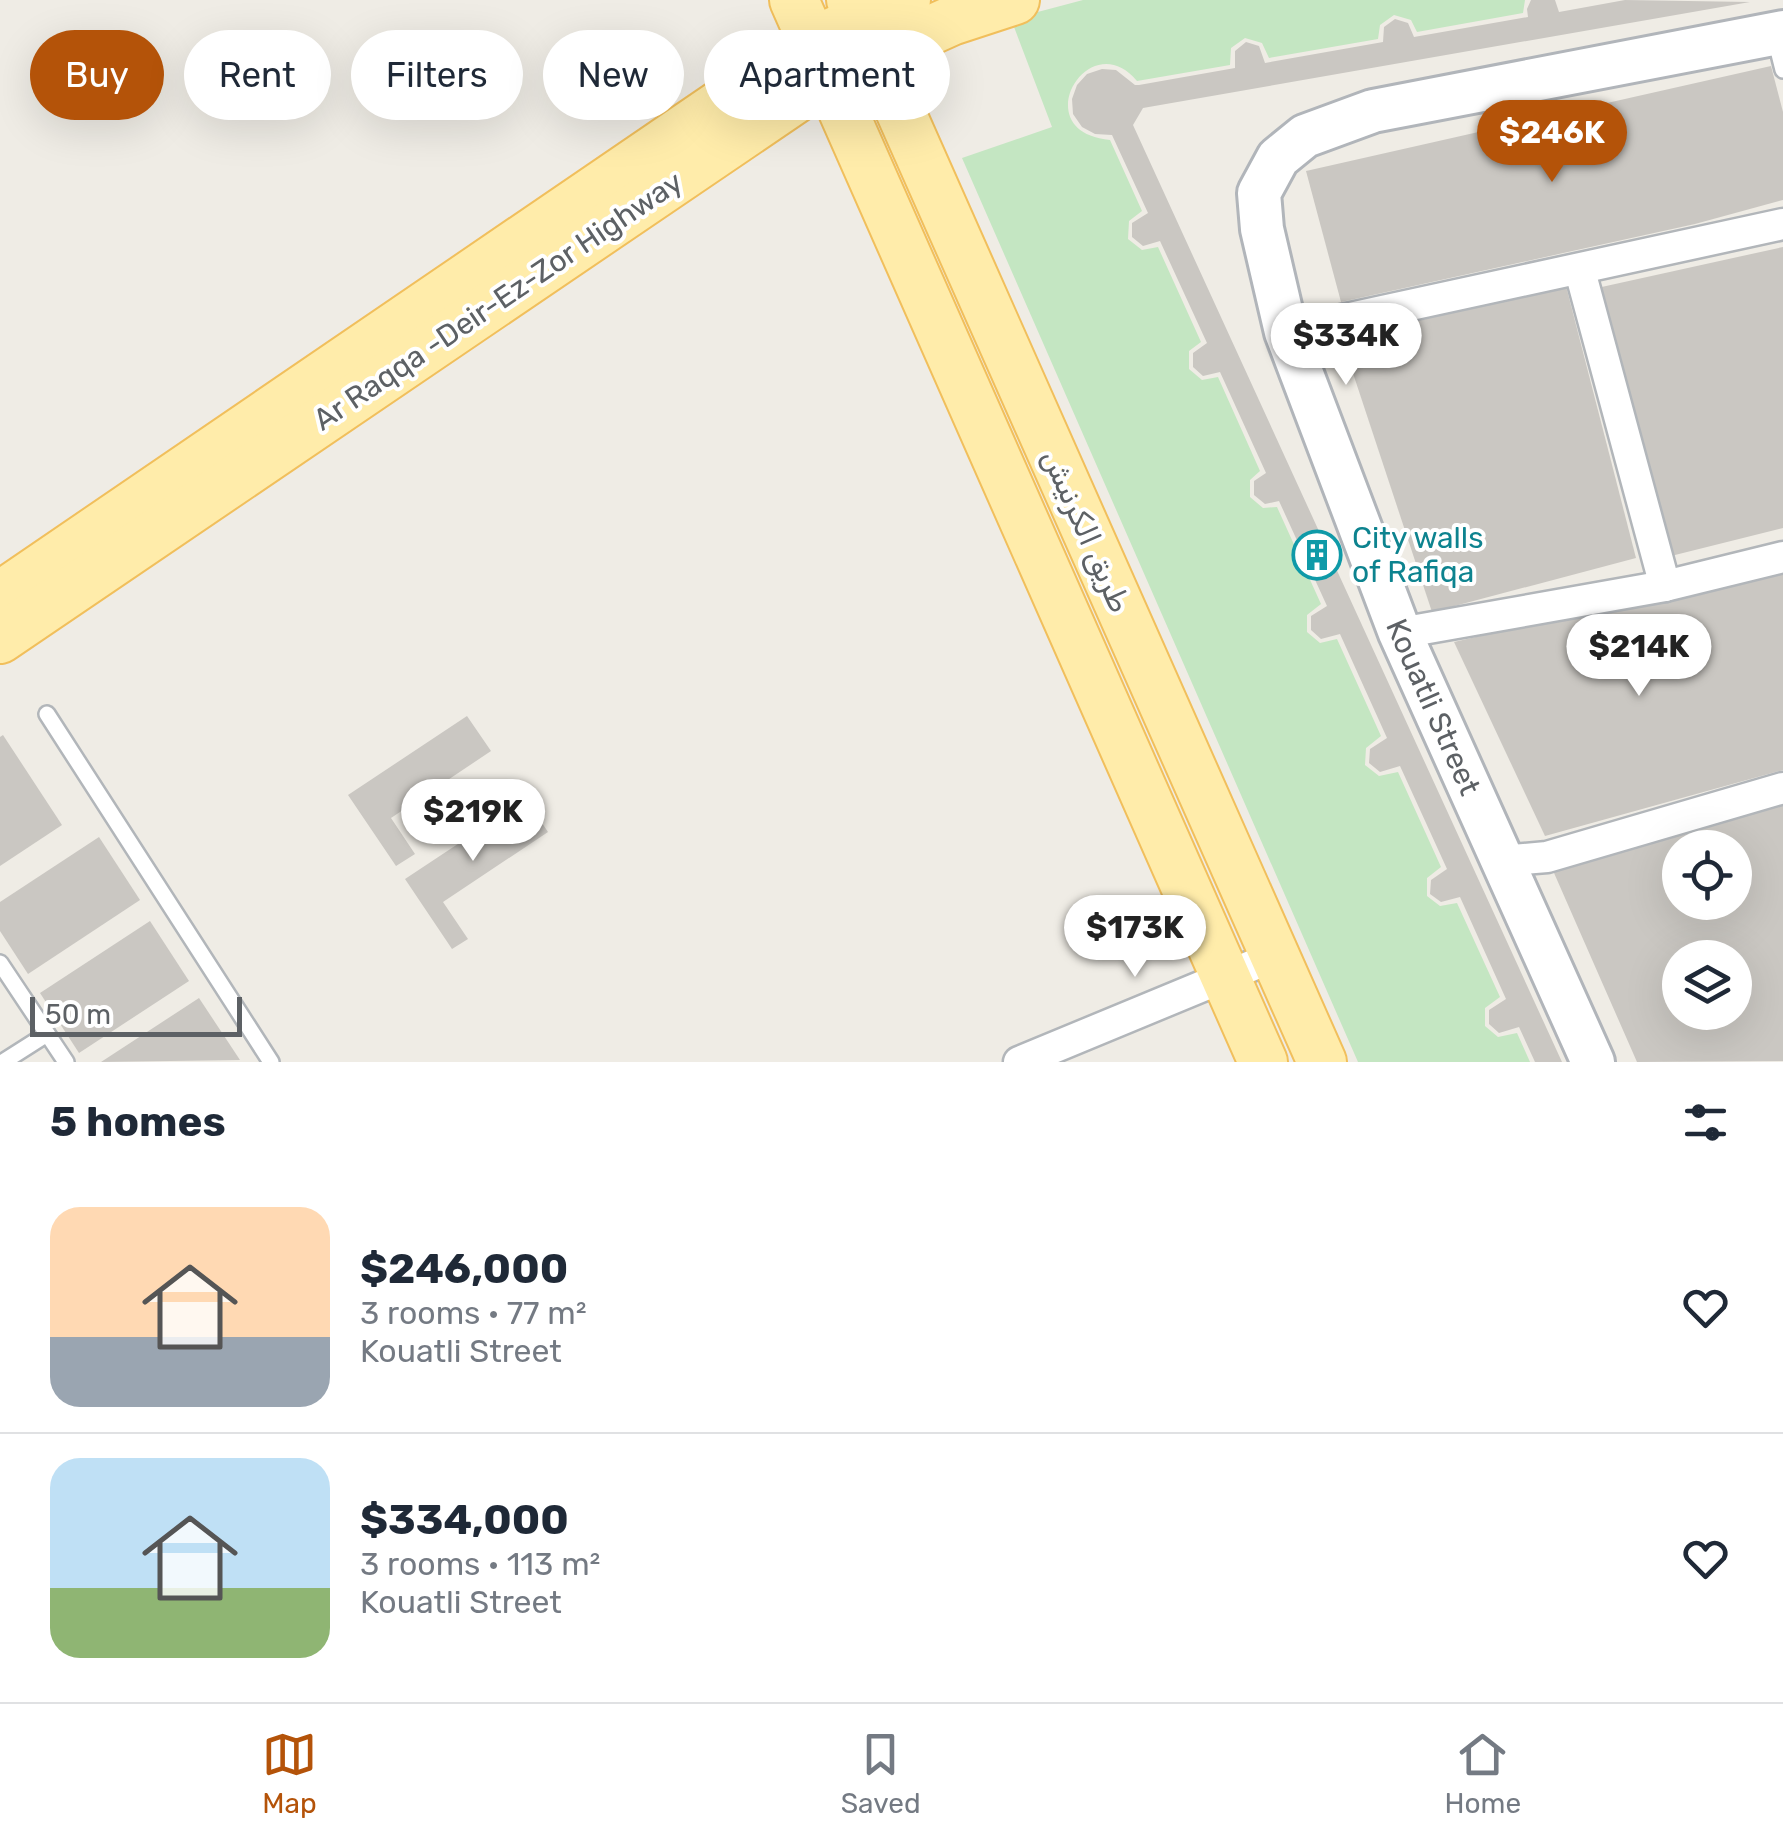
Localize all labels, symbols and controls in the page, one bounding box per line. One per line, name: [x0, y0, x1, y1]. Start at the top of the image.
chip: Buy: [30, 30, 164, 120]
chip: Rent: [184, 30, 331, 120]
chip: Filters: [351, 30, 523, 120]
chip: New: [543, 30, 684, 120]
chip: Apartment: [704, 30, 950, 120]
pin: $246K: [1482, 100, 1622, 185]
text: $246K: [1499, 113, 1605, 151]
street label: Ar Raqqa -Deir-Ez-Zor Highway: [307, 164, 689, 438]
pin: $334K: [1276, 303, 1416, 388]
text: $334K: [1293, 316, 1399, 354]
street label: طريق الكرنيش: [1034, 444, 1138, 618]
place label: City walls of Rafiqa: [1352, 520, 1483, 590]
building icon: City walls of Rafiqa: [1291, 529, 1343, 581]
street label: Kouatli Street: [1378, 613, 1488, 801]
pin: $214K: [1569, 614, 1709, 699]
text: $214K: [1588, 627, 1690, 665]
pin: $219K: [403, 779, 543, 864]
text: $219K: [423, 792, 523, 830]
map controls: [1662, 830, 1752, 1030]
button: locate: [1662, 830, 1752, 920]
pin: $173K: [1065, 895, 1205, 980]
text: $173K: [1086, 908, 1184, 946]
button: layers: [1662, 940, 1752, 1030]
scale bar: [30, 992, 242, 1036]
text: 50 m: [45, 998, 111, 1031]
icon: filters: [1678, 1095, 1733, 1150]
text: 5 homes: [50, 1097, 226, 1147]
text: $246,000: [360, 1244, 568, 1294]
icon: home: [130, 1247, 250, 1367]
icon: heart: [1678, 1280, 1733, 1335]
text: 3 rooms · 77 m²: [360, 1294, 587, 1332]
text: Kouatli Street: [360, 1332, 562, 1370]
text: $334,000: [360, 1495, 569, 1545]
icon: home: [130, 1498, 250, 1618]
icon: heart: [1678, 1531, 1733, 1586]
text: 3 rooms · 113 m²: [360, 1545, 601, 1583]
text: Kouatli Street: [360, 1583, 562, 1621]
tab: Map: [262, 1727, 317, 1820]
tab: Saved: [841, 1727, 921, 1820]
tab: Home: [1444, 1727, 1521, 1820]

